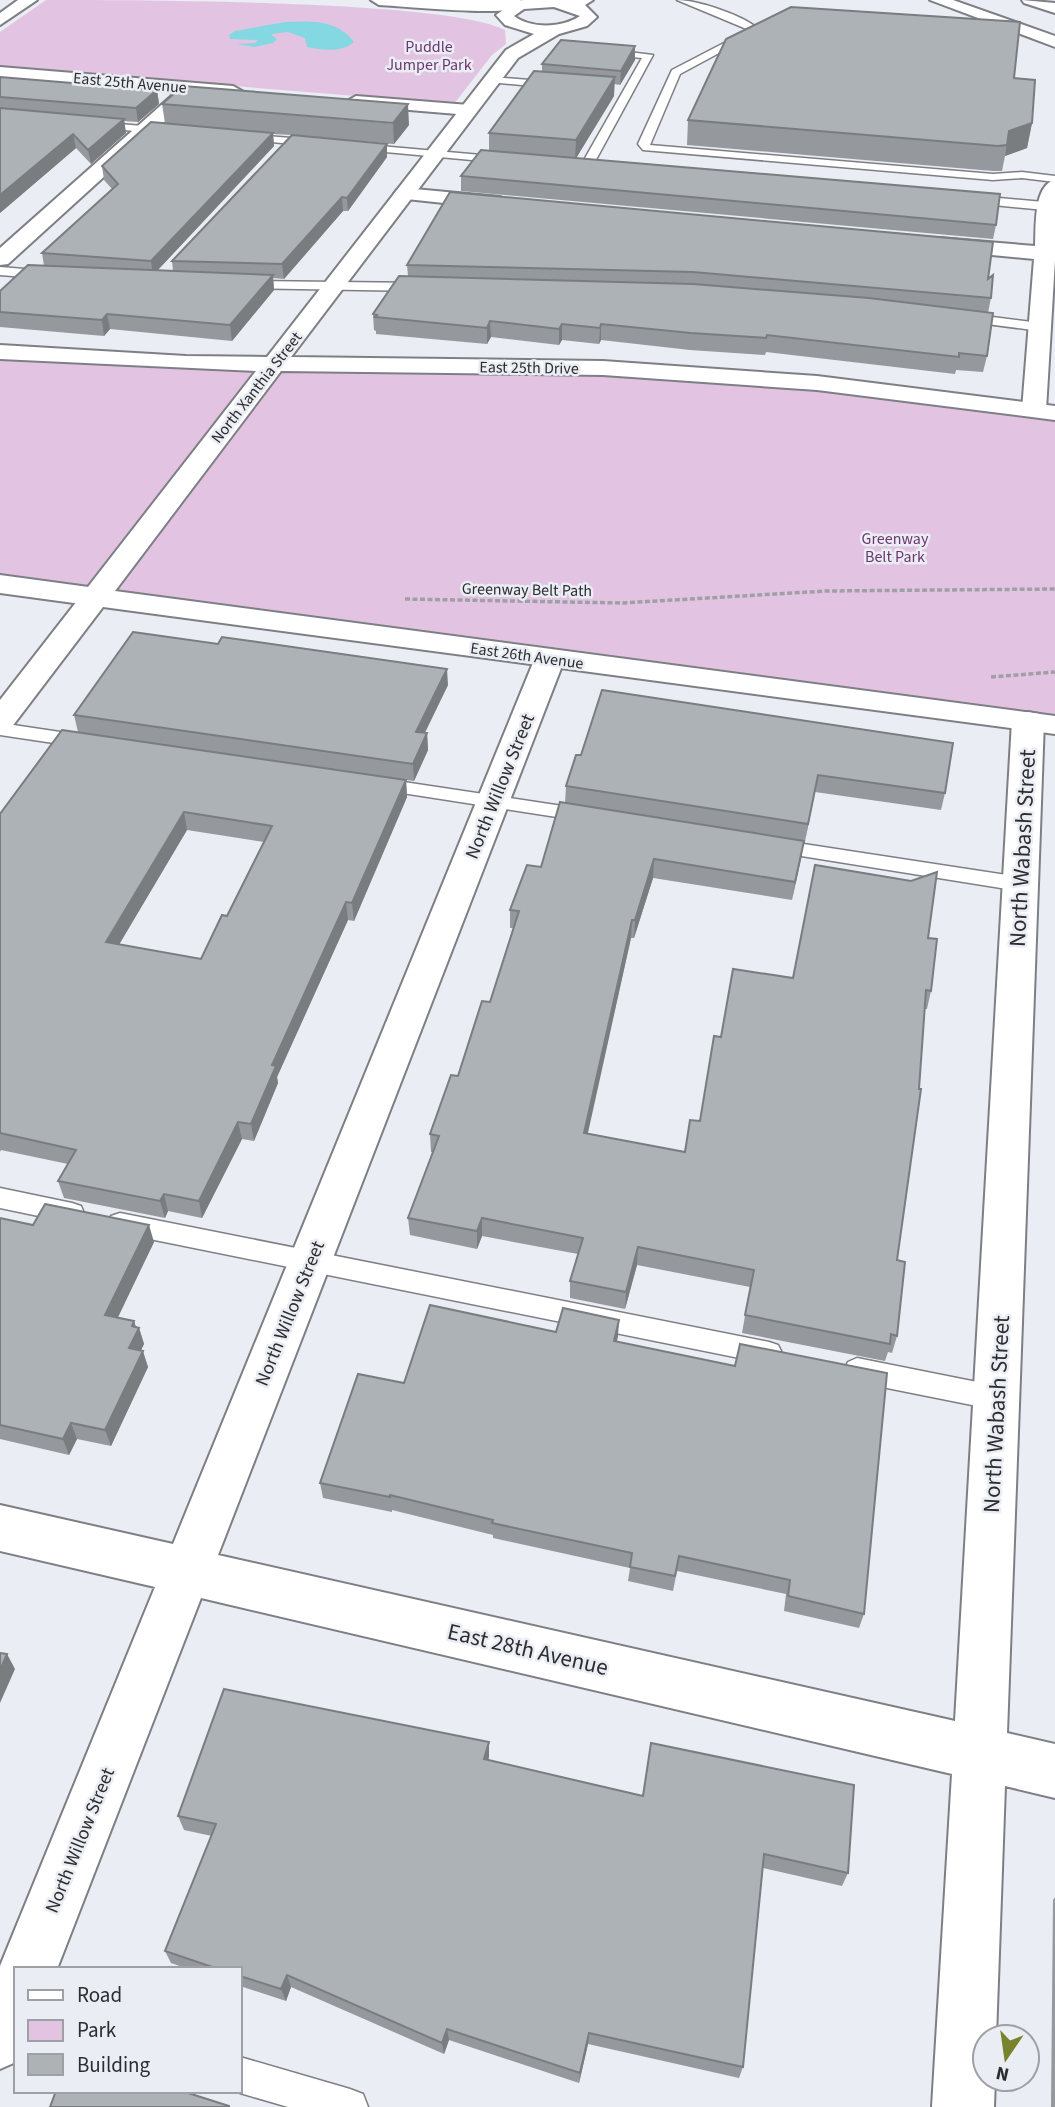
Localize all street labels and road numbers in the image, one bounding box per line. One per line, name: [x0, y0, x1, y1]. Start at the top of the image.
street label: East 25th Avenue: [72, 67, 188, 99]
street label: North Xanthia Street: [206, 327, 308, 448]
street label: East 25th Drive: [479, 356, 579, 380]
street label: Greenway Belt Path: [462, 578, 592, 602]
street label: East 26th Avenue: [469, 637, 585, 675]
street label: North Willow Street: [459, 709, 542, 863]
street label: North Wabash Street: [1001, 748, 1044, 948]
street label: North Willow Street: [249, 1236, 332, 1390]
street label: North Wabash Street: [975, 1314, 1018, 1514]
street label: East 28th Avenue: [444, 1615, 611, 1684]
street label: North Willow Street: [39, 1763, 122, 1917]

